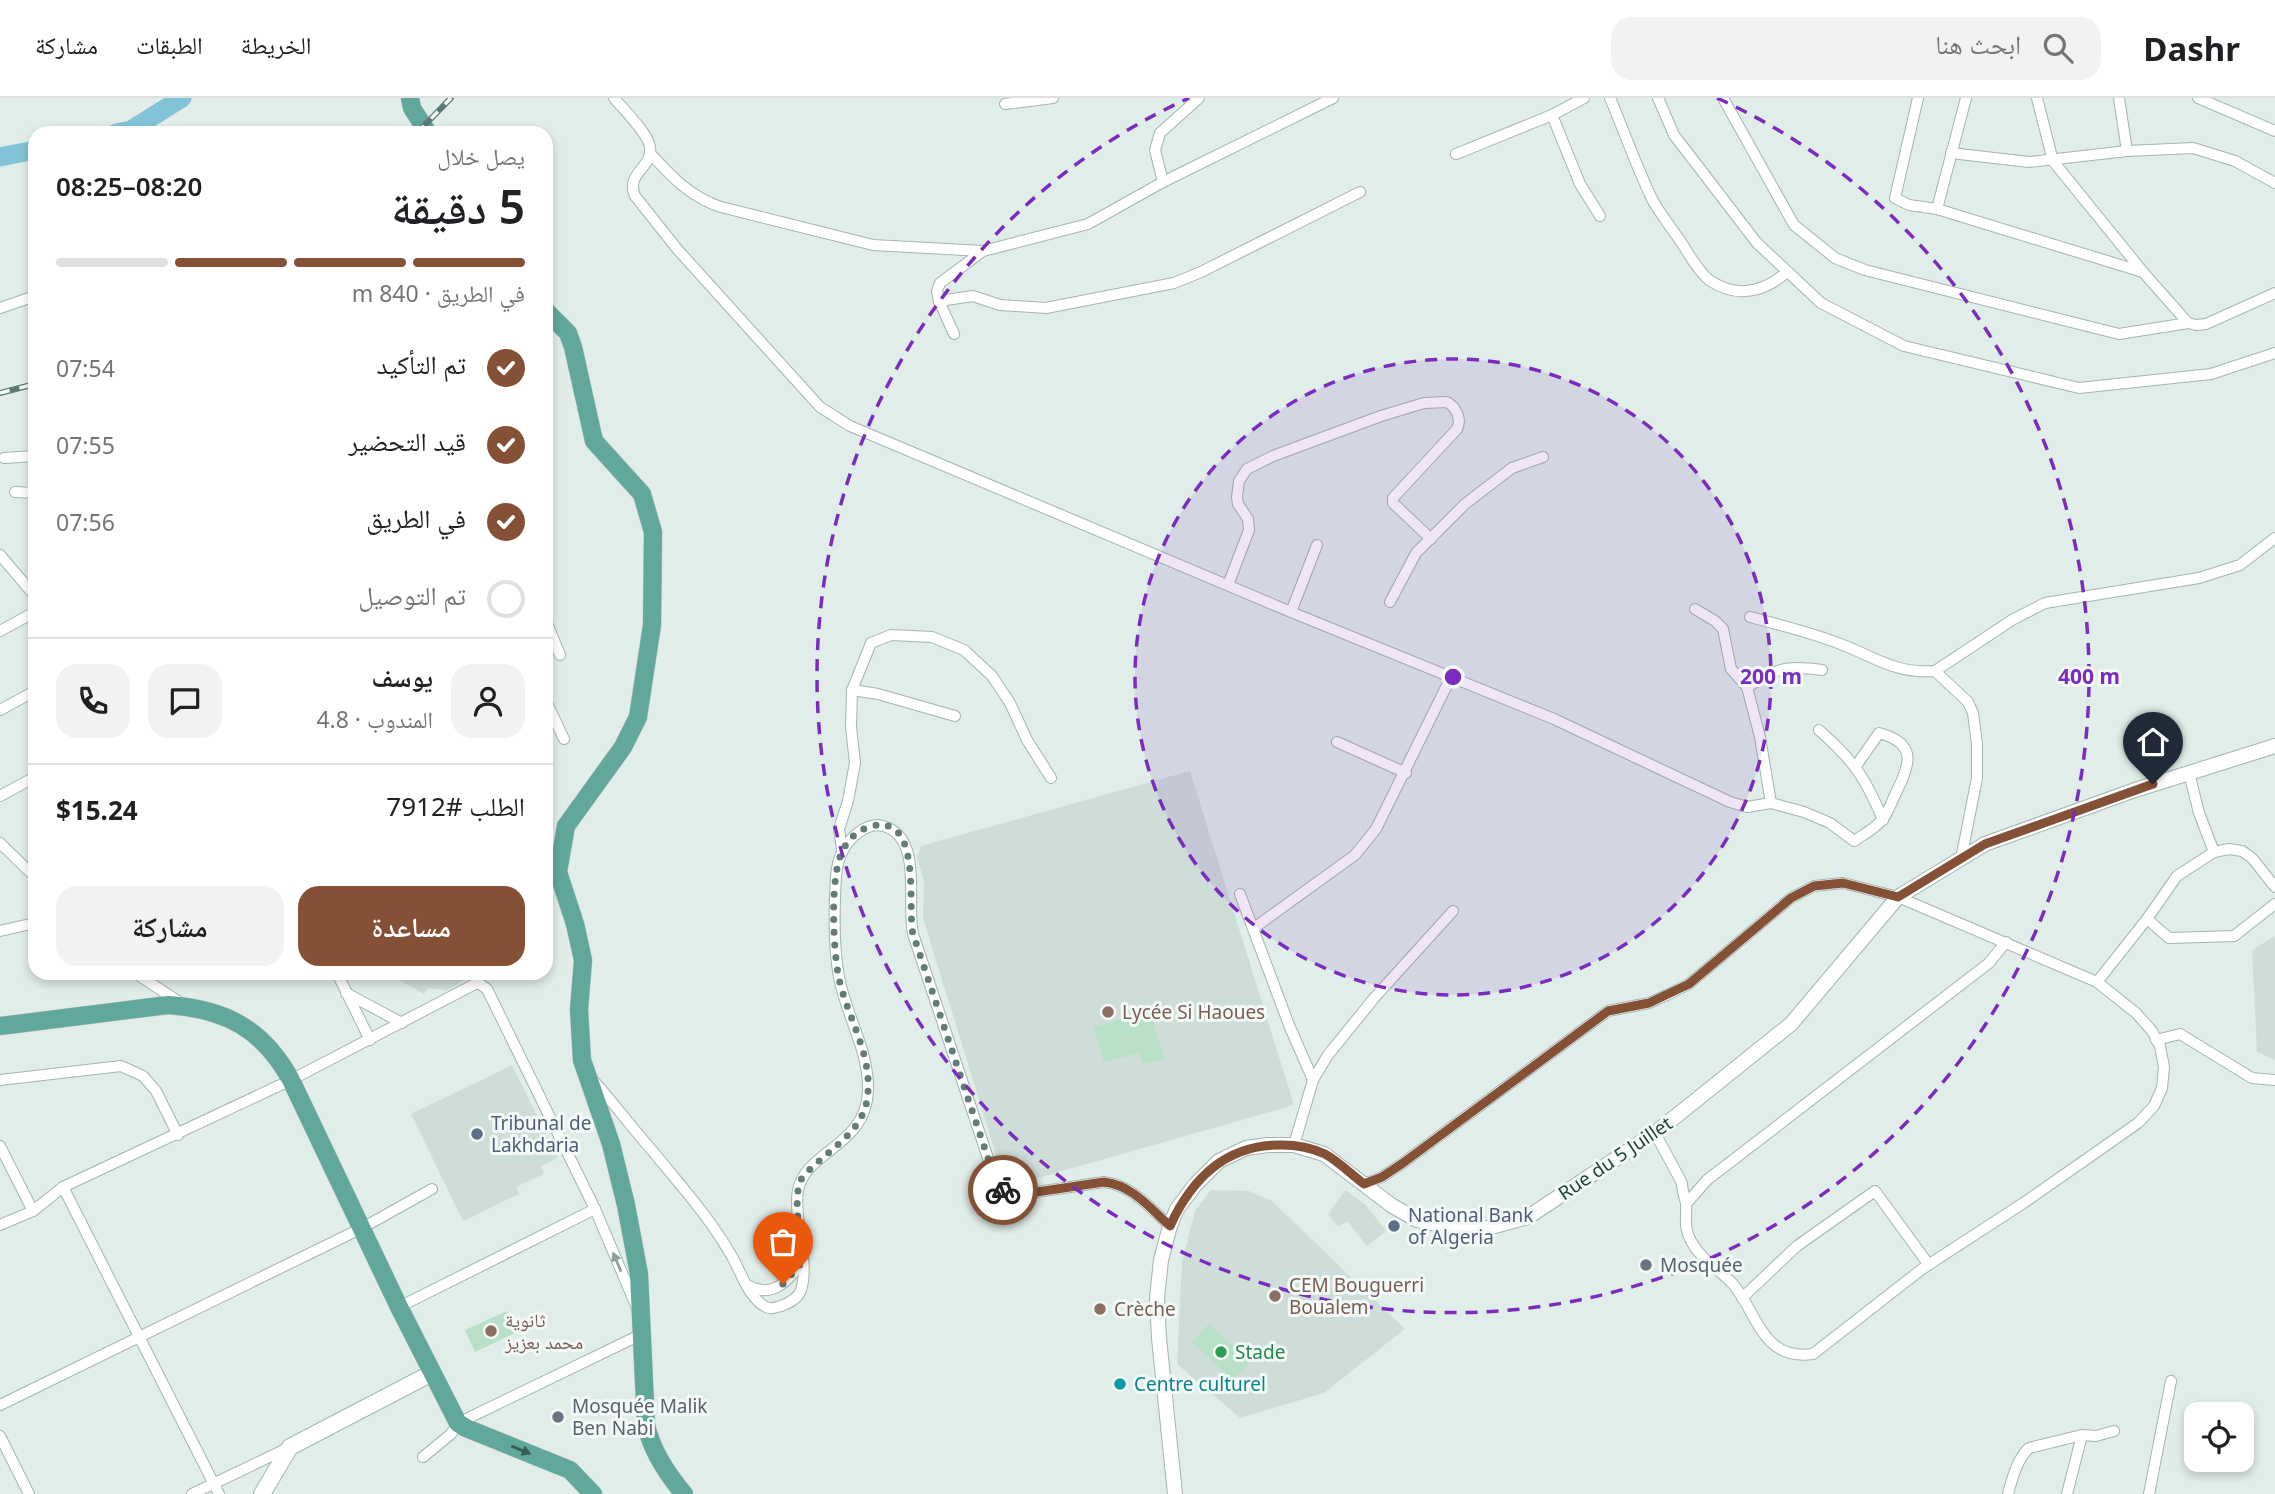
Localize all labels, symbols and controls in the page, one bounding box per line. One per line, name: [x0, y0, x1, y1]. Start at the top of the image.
search box: [1611, 17, 2101, 80]
text: ابحث هنا: [1935, 26, 2021, 62]
text: Dashr: [2143, 26, 2240, 71]
text: مشاركة: [35, 28, 98, 61]
text: الطبقات: [136, 28, 203, 61]
text: الخريطة: [241, 28, 311, 61]
icon: search: [2039, 29, 2077, 67]
text: يصل خلال: [437, 140, 525, 172]
text: 08:20–08:25: [56, 168, 202, 204]
text: 5 دقيقة: [391, 175, 525, 237]
text: في الطريق · 840 m: [352, 277, 525, 309]
text: تم التأكيد: [376, 346, 466, 382]
icon: check: [487, 349, 525, 387]
text: 07:54: [56, 352, 115, 384]
text: قيد التحضير: [348, 423, 466, 459]
icon: check: [487, 426, 525, 464]
text: 07:55: [56, 429, 115, 461]
text: في الطريق: [366, 500, 466, 536]
icon: check: [487, 503, 525, 541]
text: 07:56: [56, 506, 115, 538]
text: تم التوصيل: [358, 577, 466, 613]
text: يوسف: [372, 659, 433, 695]
text: 200 m: [1740, 662, 1802, 690]
text: 400 m: [2058, 662, 2120, 690]
button: phone: [56, 664, 130, 738]
button: chat: [148, 664, 222, 738]
button: person: [451, 664, 525, 738]
centre of rings: [1441, 665, 1465, 689]
text: المندوب · 4.8: [316, 703, 433, 735]
pin: [2123, 712, 2183, 784]
icon: home: [2134, 723, 2172, 761]
text: الطلب #7912: [386, 788, 525, 824]
text: $15.24: [56, 792, 138, 828]
button: مشاركة: [56, 886, 284, 966]
button: مساعدة: [298, 886, 525, 966]
place label: Lycée Si Haoues: [1122, 999, 1265, 1025]
marker: Lycée Si Haoues: [1100, 1004, 1116, 1020]
place label: Tribunal de Lakhdaria: [491, 1110, 591, 1158]
street label: Rue du 5 Juillet: [1553, 1110, 1677, 1206]
marker: Tribunal de Lakhdaria: [469, 1126, 485, 1142]
courier: [968, 1155, 1038, 1225]
icon: bike: [984, 1171, 1022, 1209]
place label: National Bank of Algeria: [1408, 1202, 1534, 1250]
pin: [753, 1212, 813, 1284]
marker: National Bank of Algeria: [1386, 1218, 1402, 1234]
icon: bag: [764, 1223, 802, 1261]
one-way arrow: [611, 1252, 623, 1272]
place label: Mosquée: [1660, 1252, 1743, 1278]
marker: Mosquée: [1638, 1257, 1654, 1273]
place label: CEM Bouguerri Boualem: [1289, 1272, 1424, 1320]
marker: CEM Bouguerri Boualem: [1267, 1288, 1283, 1304]
place label: Crèche: [1114, 1296, 1176, 1322]
marker: Crèche: [1092, 1301, 1108, 1317]
place label: ثانوية محمد بعزيز: [504, 1307, 583, 1355]
marker: ثانوية محمد بعزيز: [483, 1323, 499, 1339]
place label: Stade: [1235, 1339, 1285, 1365]
marker: Stade: [1213, 1344, 1229, 1360]
place label: Centre culturel: [1134, 1371, 1266, 1397]
marker: Centre culturel: [1112, 1376, 1128, 1392]
place label: Mosquée Malik Ben Nabi: [572, 1393, 707, 1441]
map controls: [2184, 1402, 2254, 1472]
button: locate: [2184, 1402, 2254, 1472]
marker: Mosquée Malik Ben Nabi: [550, 1409, 566, 1425]
one-way arrow: [510, 1444, 531, 1455]

